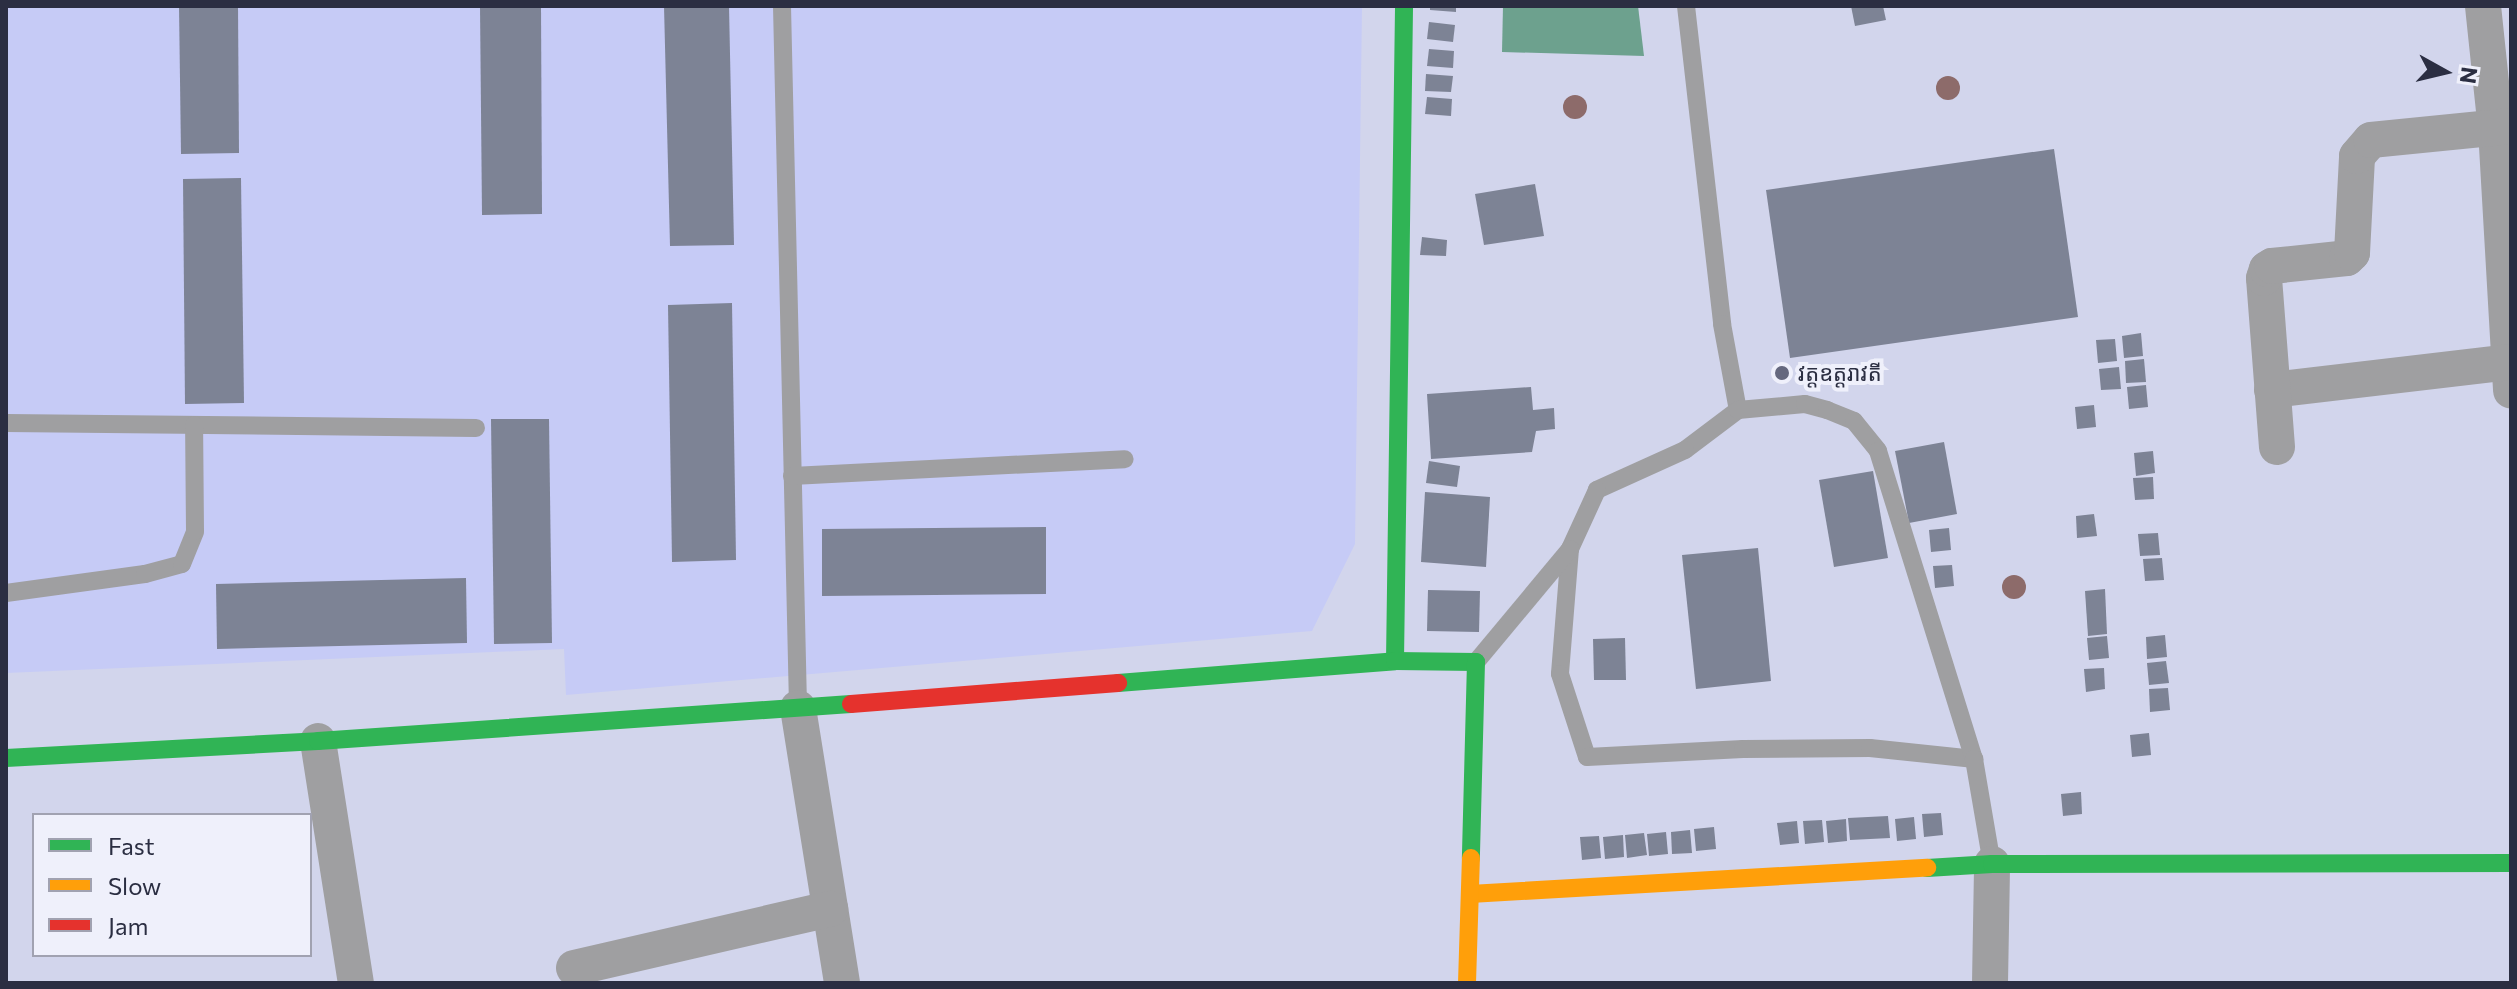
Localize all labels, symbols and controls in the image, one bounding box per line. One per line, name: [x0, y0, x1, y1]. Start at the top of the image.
north arrow: [2405, 32, 2485, 112]
text: N: [2455, 65, 2484, 85]
place label: វត្តឧត្តរាវតី: [1798, 360, 1882, 386]
marker: វត្តឧត្តរាវតី: [1773, 364, 1791, 382]
legend: [32, 813, 312, 957]
text: Fast: [108, 831, 155, 860]
text: Slow: [108, 871, 161, 900]
text: Jam: [108, 911, 148, 940]

